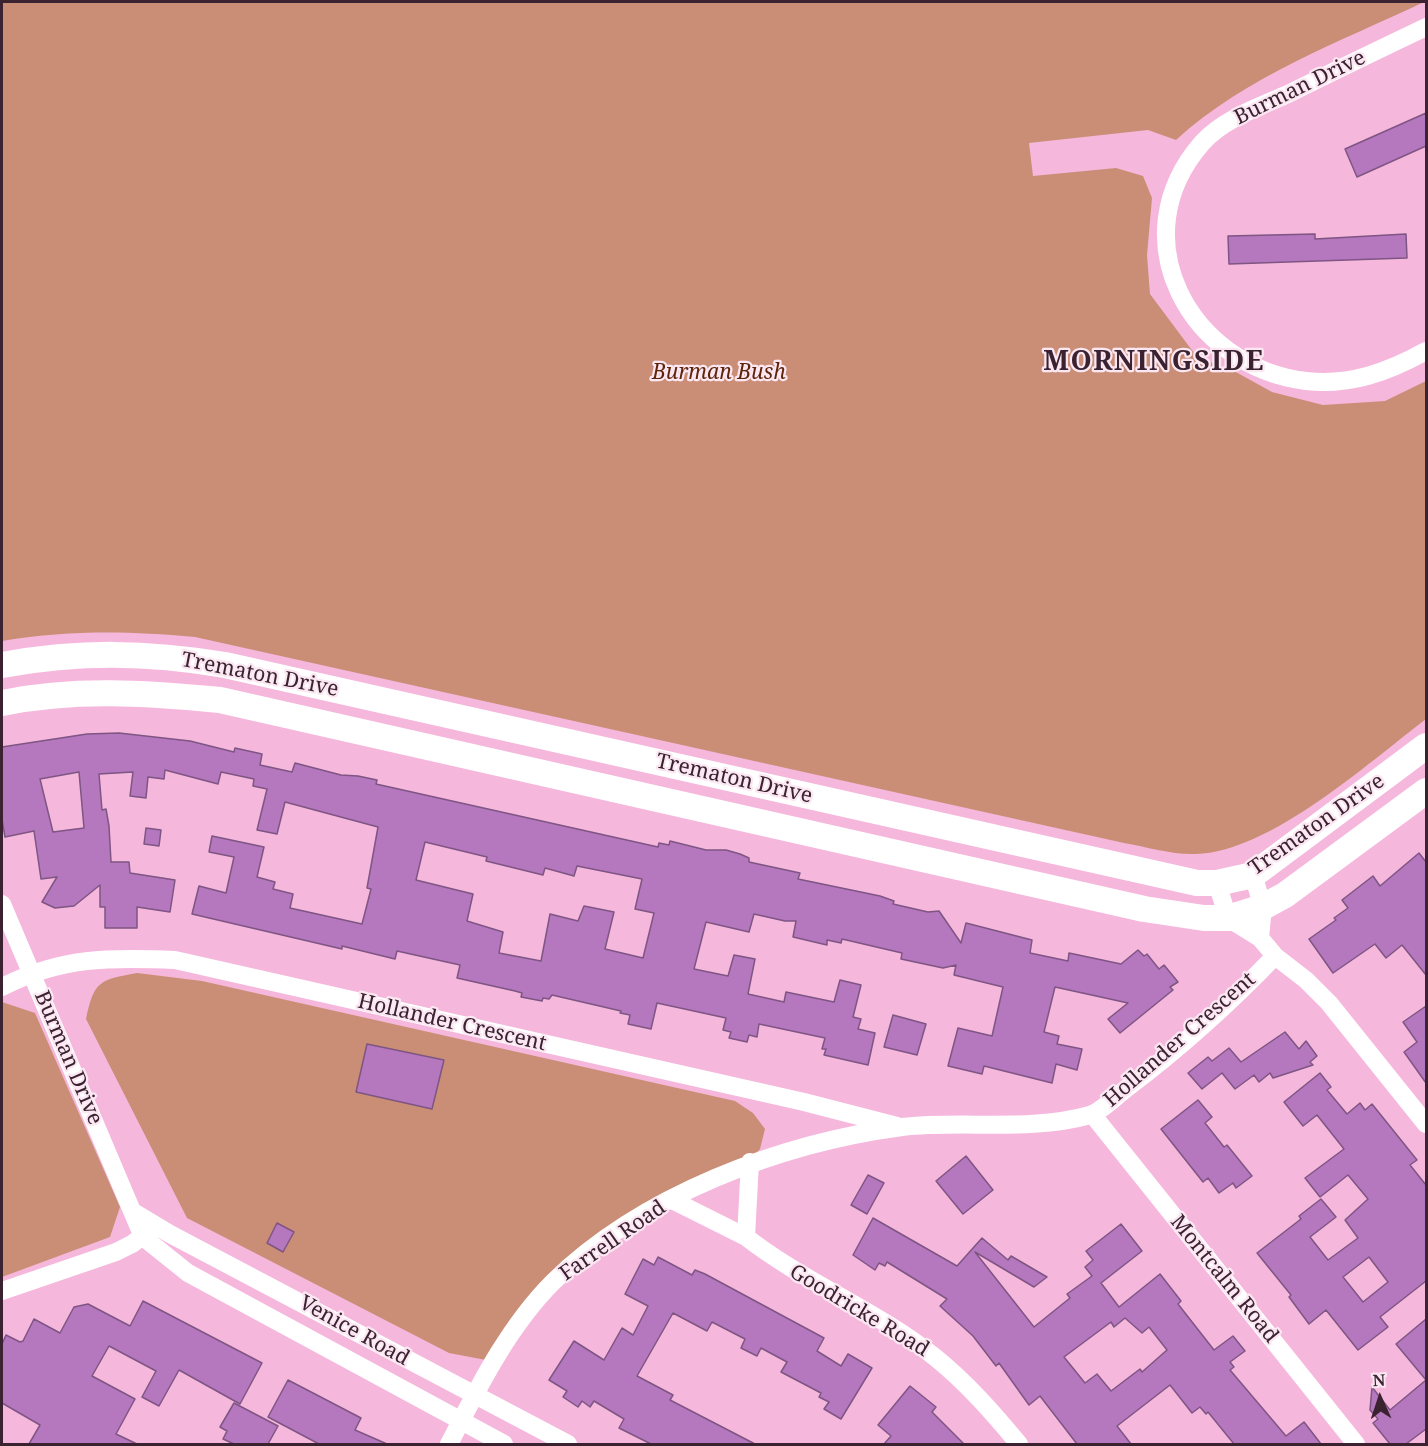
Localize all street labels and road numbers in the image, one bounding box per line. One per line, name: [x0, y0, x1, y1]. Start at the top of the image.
street label: Burman Drive: [1230, 45, 1370, 131]
street label: Trematon Drive: [179, 647, 341, 703]
street label: Trematon Drive: [653, 749, 815, 809]
street label: Trematon Drive: [1244, 769, 1390, 881]
street label: Hollander Crescent: [1099, 967, 1261, 1113]
street label: Burman Drive: [28, 987, 108, 1129]
street label: Hollander Crescent: [355, 989, 549, 1057]
street label: Farrell Road: [555, 1195, 671, 1287]
street label: Montcalm Road: [1165, 1210, 1283, 1348]
street label: Goodricke Road: [785, 1259, 933, 1363]
street label: Venice Road: [295, 1290, 413, 1372]

